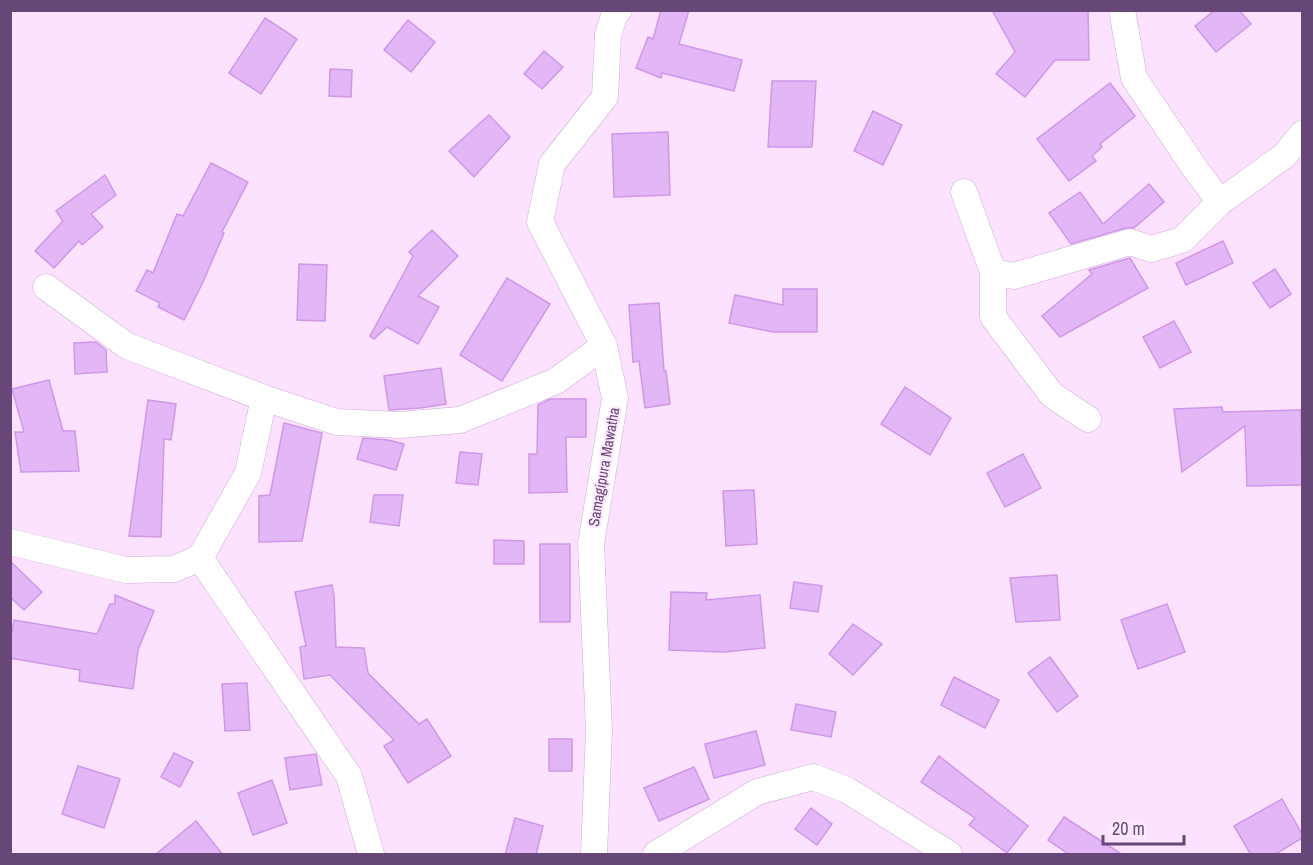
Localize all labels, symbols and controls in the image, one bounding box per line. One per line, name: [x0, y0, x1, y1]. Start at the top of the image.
street label: Samagipura Mawatha: [583, 406, 624, 528]
scale bar: [1103, 808, 1184, 846]
text: 20 m: [1112, 816, 1145, 841]

